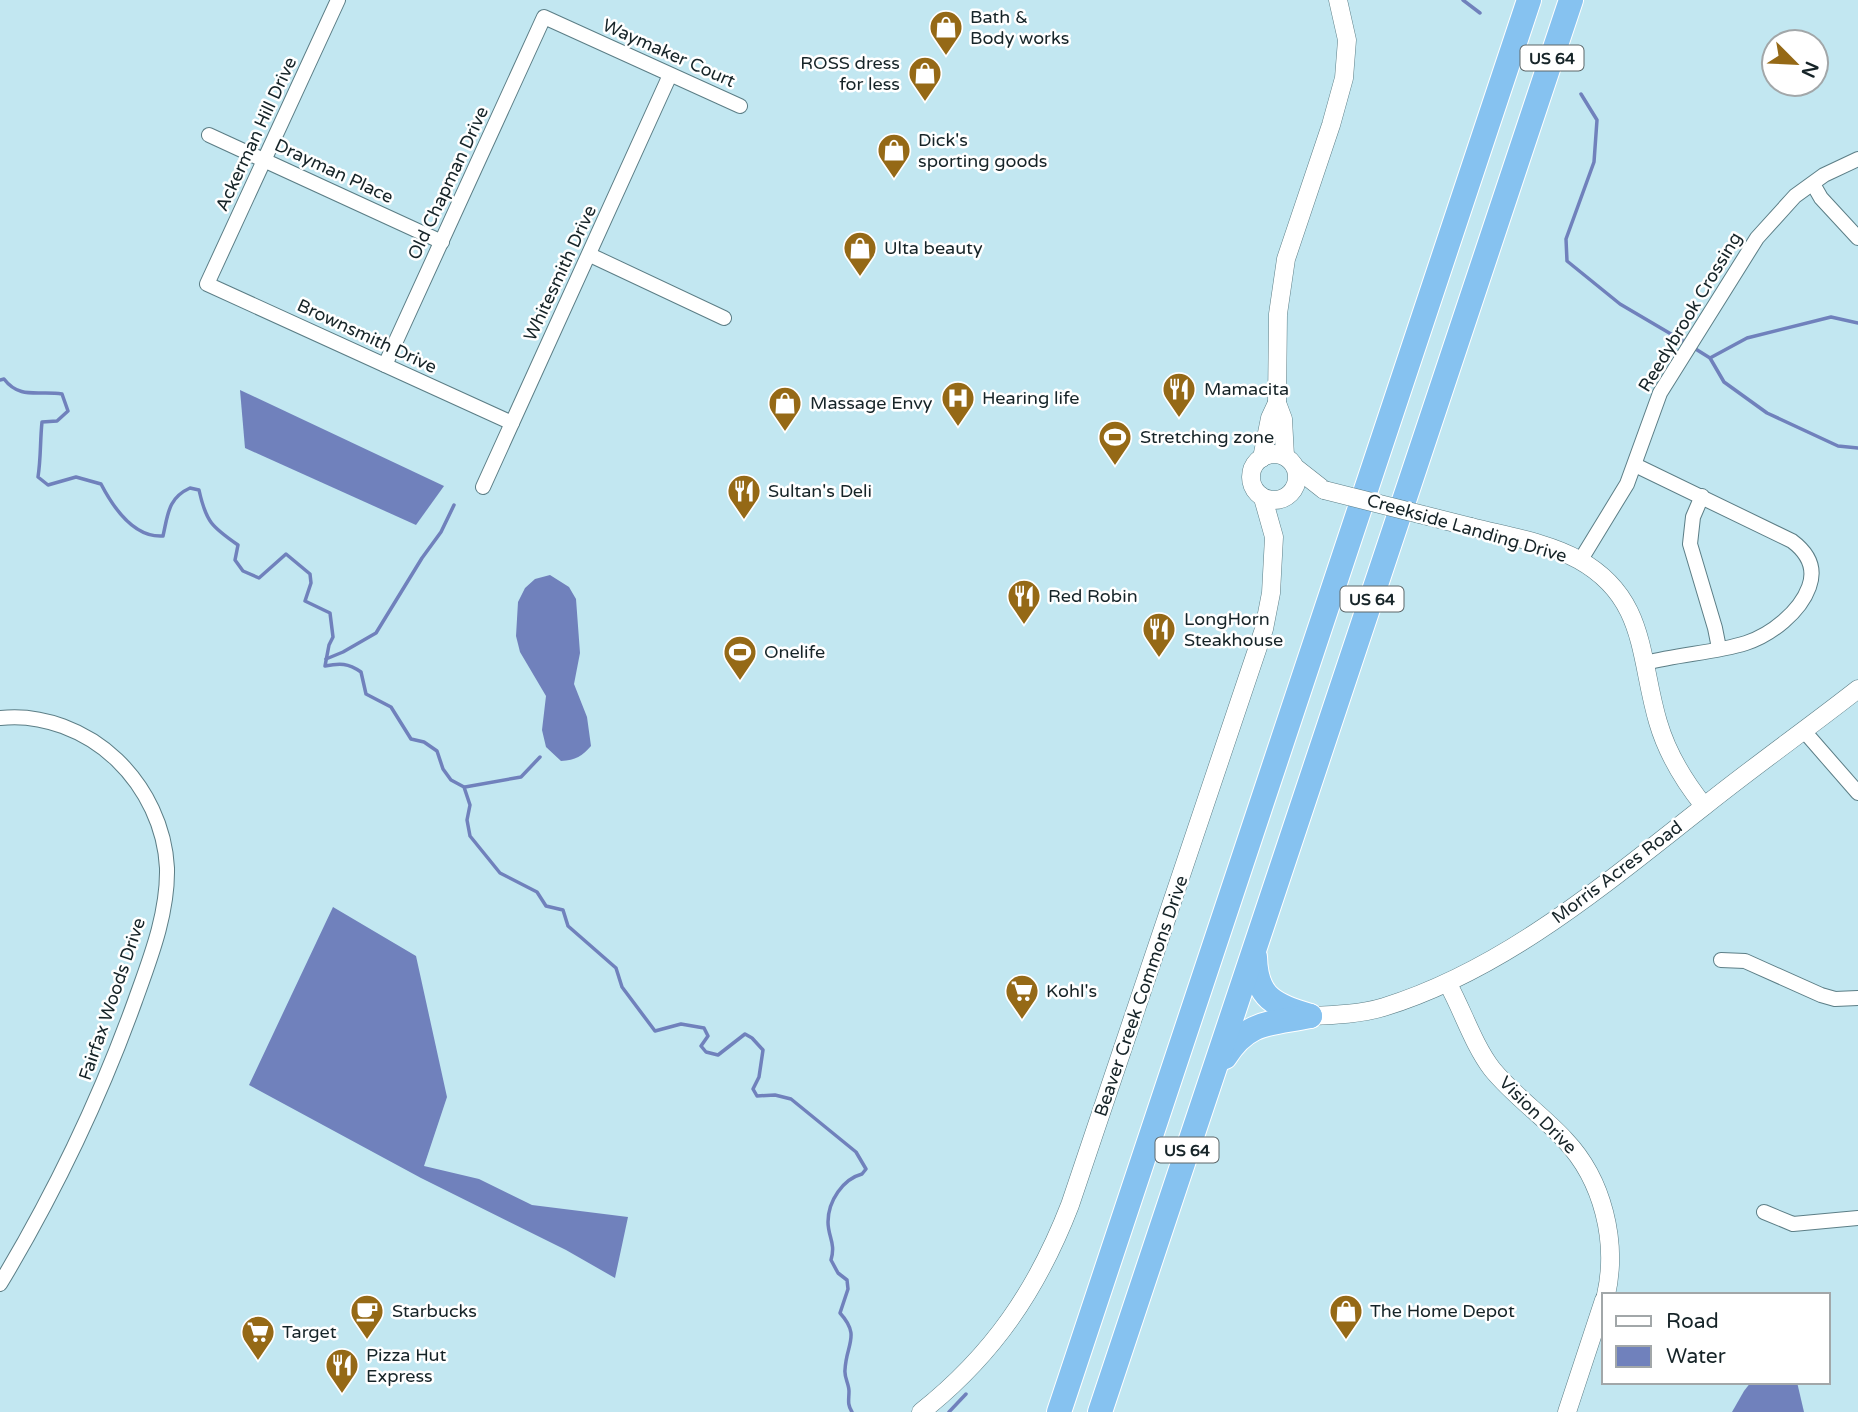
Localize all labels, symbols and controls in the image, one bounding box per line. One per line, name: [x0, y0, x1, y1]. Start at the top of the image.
place label: Bath & Body works: [970, 6, 1069, 49]
shop icon: Bath & Body works: [927, 8, 965, 57]
street label: Waymaker Court: [599, 14, 739, 92]
north arrow: [1760, 28, 1830, 98]
road number: US 64: [1520, 46, 1584, 71]
place label: ROSS dress for less: [800, 52, 900, 95]
street label: Ackerman Hill Drive: [211, 53, 301, 215]
shop icon: ROSS dress for less: [906, 54, 944, 103]
text: N: [1796, 58, 1823, 81]
street label: Old Chapman Drive: [403, 103, 493, 263]
place label: Dick's sporting goods: [918, 129, 1047, 172]
shop icon: Dick's sporting goods: [875, 131, 913, 180]
street label: Drayman Place: [271, 134, 397, 208]
street label: Whitesmith Drive: [519, 202, 601, 344]
street label: Reedybrook Crossing: [1634, 228, 1746, 396]
shop icon: Ulta beauty: [841, 229, 879, 278]
place label: Ulta beauty: [884, 237, 983, 259]
street label: Brownsmith Drive: [294, 294, 440, 378]
restaurant icon: Mamacita: [1160, 370, 1198, 419]
place label: Mamacita: [1204, 378, 1289, 400]
hospital icon: Hearing life: [939, 379, 977, 428]
shop icon: Massage Envy: [766, 384, 804, 433]
place label: Hearing life: [982, 387, 1080, 409]
place label: Massage Envy: [810, 392, 933, 414]
sports icon: Stretching zone: [1096, 418, 1134, 467]
place label: Stretching zone: [1140, 426, 1274, 448]
restaurant icon: Sultan's Deli: [725, 472, 763, 521]
place label: Sultan's Deli: [768, 480, 872, 502]
street label: Creekside Landing Drive: [1364, 489, 1570, 567]
restaurant icon: Red Robin: [1005, 577, 1043, 626]
place label: Red Robin: [1048, 585, 1138, 607]
road number: US 64: [1340, 586, 1404, 612]
place label: LongHorn Steakhouse: [1184, 608, 1283, 651]
restaurant icon: LongHorn Steakhouse: [1140, 610, 1178, 659]
sports icon: Onelife: [721, 633, 759, 682]
place label: Onelife: [764, 641, 825, 663]
street label: Morris Acres Road: [1547, 816, 1687, 928]
street label: Beaver Creek Commons Drive: [1089, 873, 1193, 1119]
street label: Fairfax Woods Drive: [74, 915, 150, 1083]
supermarket icon: Kohl's: [1003, 972, 1041, 1021]
place label: Kohl's: [1046, 980, 1097, 1002]
street label: Vision Drive: [1495, 1072, 1581, 1158]
road number: US 64: [1156, 1138, 1218, 1162]
cafe icon: Starbucks: [348, 1292, 386, 1341]
shop icon: The Home Depot: [1327, 1292, 1365, 1341]
legend: [1602, 1293, 1830, 1384]
place label: Starbucks: [392, 1300, 477, 1322]
place label: The Home Depot: [1370, 1300, 1515, 1322]
text: Road: [1666, 1309, 1719, 1334]
supermarket icon: Target: [239, 1313, 277, 1362]
place label: Target: [282, 1321, 337, 1343]
place label: Pizza Hut Express: [366, 1344, 446, 1387]
text: Water: [1666, 1344, 1726, 1369]
restaurant icon: Pizza Hut Express: [323, 1346, 361, 1395]

